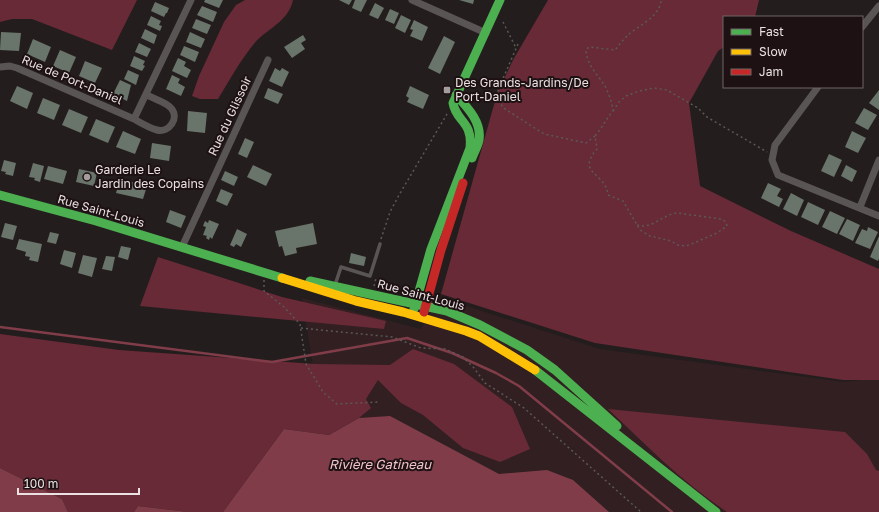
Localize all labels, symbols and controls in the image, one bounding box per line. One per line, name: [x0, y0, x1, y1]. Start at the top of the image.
legend: [723, 16, 863, 88]
text: Fast: [759, 24, 784, 39]
text: Slow: [759, 44, 787, 59]
street label: Rue de Port-Daniel: [20, 52, 125, 108]
text: Jam: [759, 64, 783, 79]
street label: Rue du Glissoir: [205, 73, 255, 158]
place label: Des Grands-Jardins/De Port-Daniel: [455, 75, 589, 104]
marker: Des Grands-Jardins/De Port-Daniel: [442, 85, 452, 95]
place label: Garderie Le Jardin des Copains: [95, 162, 204, 191]
marker: Garderie Le Jardin des Copains: [82, 172, 92, 182]
street label: Rue Saint-Louis: [56, 191, 146, 230]
street label: Rue Saint-Louis: [376, 276, 467, 313]
water label: Rivière Gatineau: [329, 456, 432, 472]
scale bar: [18, 470, 139, 496]
text: 100 m: [24, 476, 58, 491]

